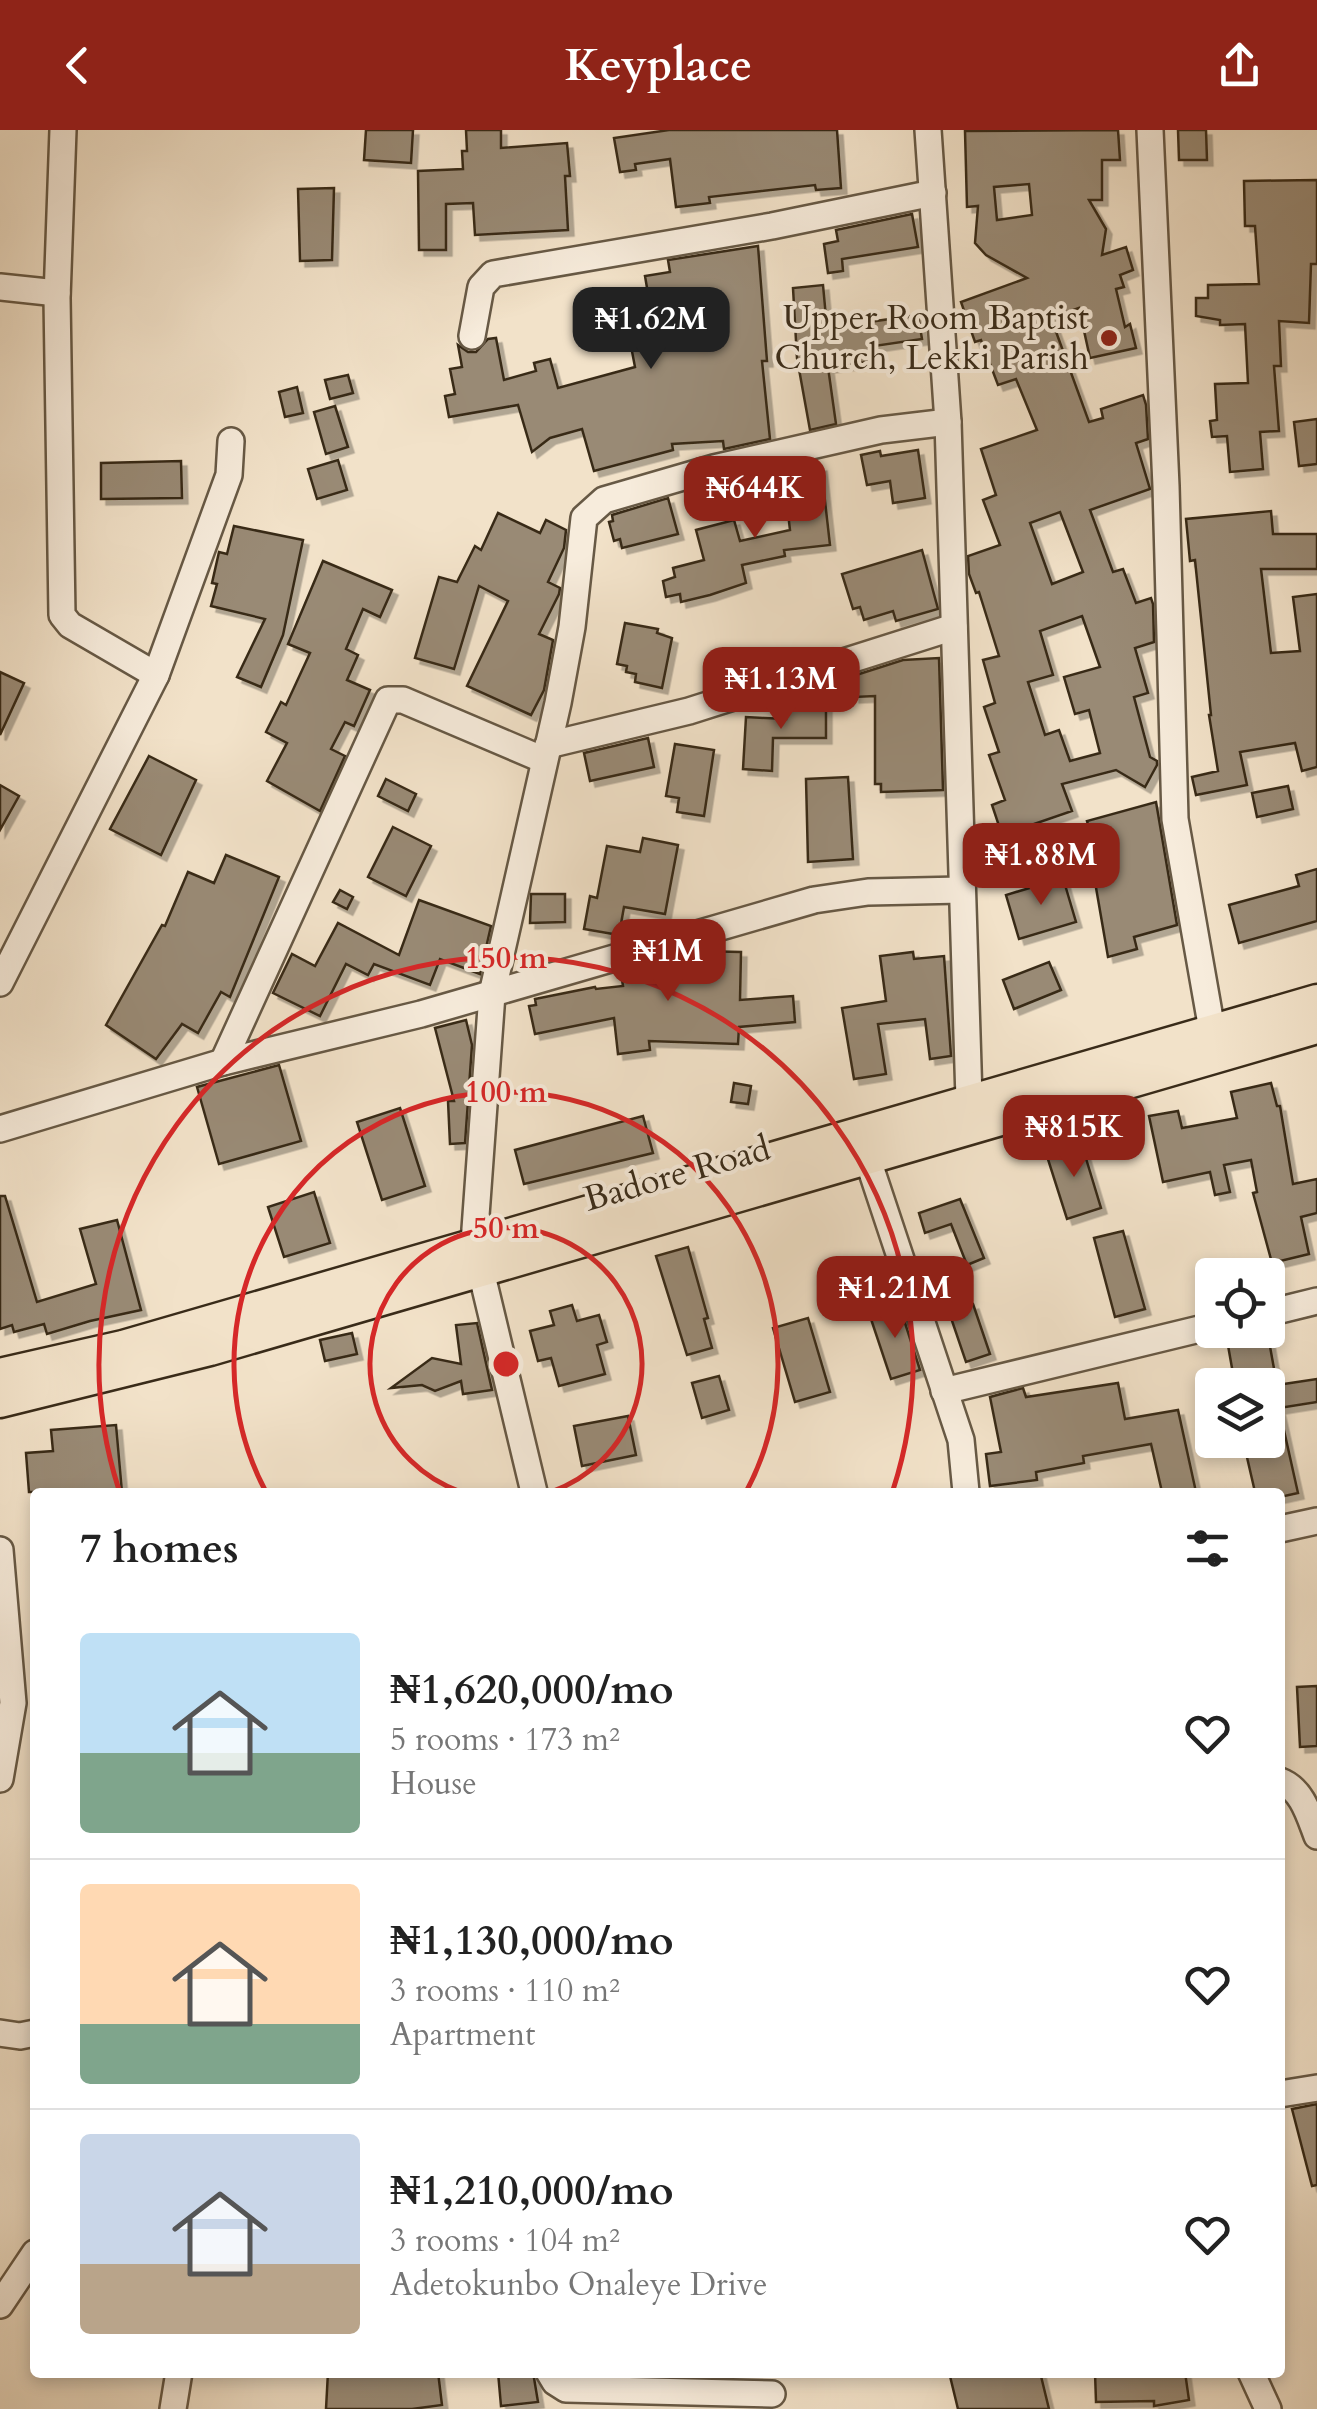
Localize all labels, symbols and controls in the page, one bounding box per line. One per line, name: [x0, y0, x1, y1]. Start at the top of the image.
text: Keyplace: [565, 35, 752, 96]
icon: back: [50, 38, 105, 93]
icon: share: [1212, 38, 1267, 93]
pin: ₦1.62M: [570, 287, 732, 372]
place label: Upper Room Baptist Church, Lekki Parish: [774, 294, 1089, 382]
text: ₦1.62M: [595, 297, 707, 341]
marker: Upper Room Baptist Church, Lekki Parish: [1098, 327, 1120, 349]
pin: ₦644K: [685, 456, 825, 541]
text: ₦644K: [706, 466, 804, 510]
pin: ₦1.13M: [700, 647, 862, 732]
text: ₦1.13M: [725, 657, 837, 701]
pin: ₦1.88M: [960, 823, 1122, 908]
text: ₦1.88M: [985, 833, 1097, 877]
pin: ₦1M: [620, 919, 716, 1004]
text: ₦1M: [633, 929, 703, 973]
text: 150 m: [465, 938, 547, 979]
text: 100 m: [465, 1072, 547, 1113]
pin: ₦815K: [1004, 1095, 1144, 1180]
text: ₦815K: [1025, 1105, 1123, 1149]
street label: Badore Road: [578, 1124, 776, 1223]
text: 50 m: [473, 1208, 540, 1249]
pin: ₦1.21M: [814, 1256, 976, 1341]
map controls: [1195, 1258, 1285, 1458]
button: locate: [1195, 1258, 1285, 1348]
text: ₦1.21M: [839, 1266, 951, 1310]
centre of rings: [488, 1346, 524, 1382]
button: layers: [1195, 1368, 1285, 1458]
text: 7 homes: [80, 1520, 238, 1577]
icon: filters: [1180, 1521, 1235, 1576]
text: ₦1,620,000/mo: [390, 1661, 674, 1718]
icon: home: [160, 1673, 280, 1793]
icon: heart: [1180, 1706, 1235, 1761]
text: 5 rooms · 173 m²: [390, 1718, 620, 1762]
text: House: [390, 1762, 477, 1806]
text: ₦1,130,000/mo: [390, 1912, 674, 1969]
icon: home: [160, 1924, 280, 2044]
icon: heart: [1180, 1957, 1235, 2012]
text: 3 rooms · 110 m²: [390, 1969, 620, 2013]
text: Apartment: [390, 2013, 535, 2057]
text: ₦1,210,000/mo: [390, 2162, 674, 2219]
icon: home: [160, 2174, 280, 2294]
icon: heart: [1180, 2207, 1235, 2262]
text: 3 rooms · 104 m²: [390, 2219, 620, 2263]
text: Adetokunbo Onaleye Drive: [390, 2263, 767, 2307]

